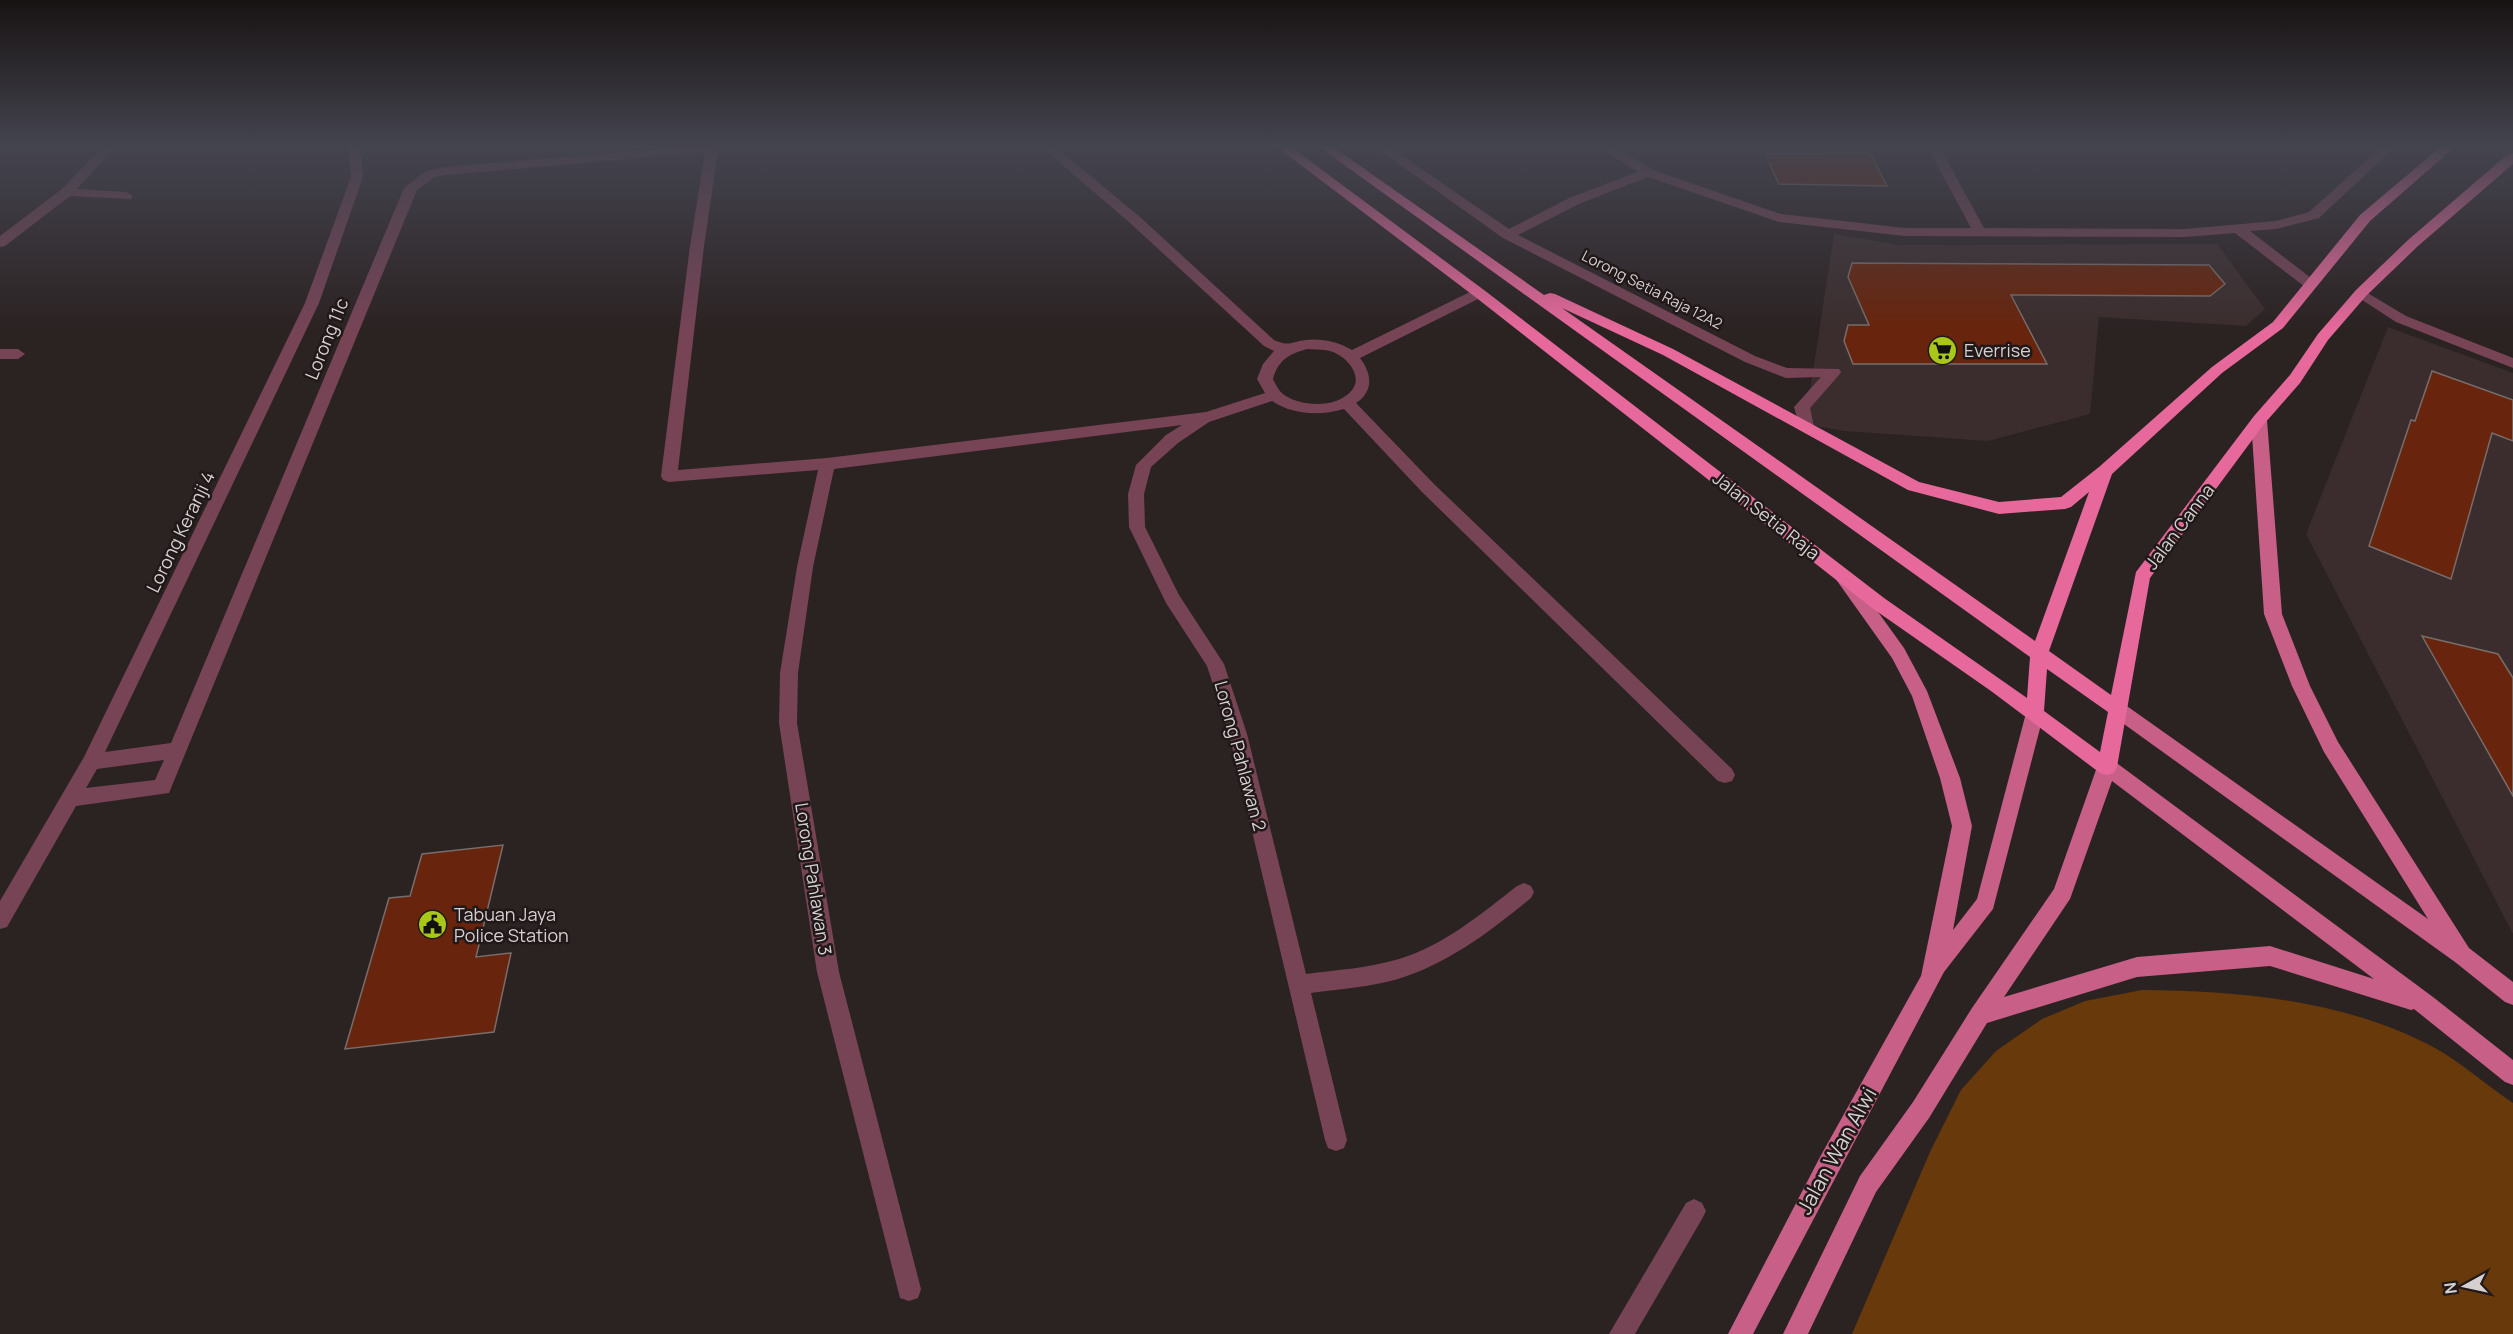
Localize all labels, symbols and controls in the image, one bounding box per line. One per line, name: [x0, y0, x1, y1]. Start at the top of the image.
street label: Lorong Setia Raja 12A2: [1578, 245, 1726, 334]
street label: Lorong 11c: [299, 294, 353, 383]
supermarket icon: Everrise: [1927, 335, 1959, 367]
place label: Everrise: [1964, 338, 2031, 362]
street label: Jalan Setia Raja: [1708, 466, 1825, 564]
street label: Lorong Keranji 4: [140, 467, 220, 596]
street label: Jalan Canna: [2139, 479, 2219, 574]
street label: Lorong Pahlawan 2: [1209, 678, 1273, 833]
street label: Lorong Pahlawan 3: [790, 801, 838, 957]
place label: Tabuan Jaya Police Station: [454, 902, 569, 947]
public building icon: Tabuan Jaya Police Station: [417, 909, 449, 941]
street label: Jalan Wan Alwi: [1790, 1082, 1883, 1219]
north arrow: [2435, 1256, 2495, 1316]
text: N: [2438, 1281, 2462, 1295]

